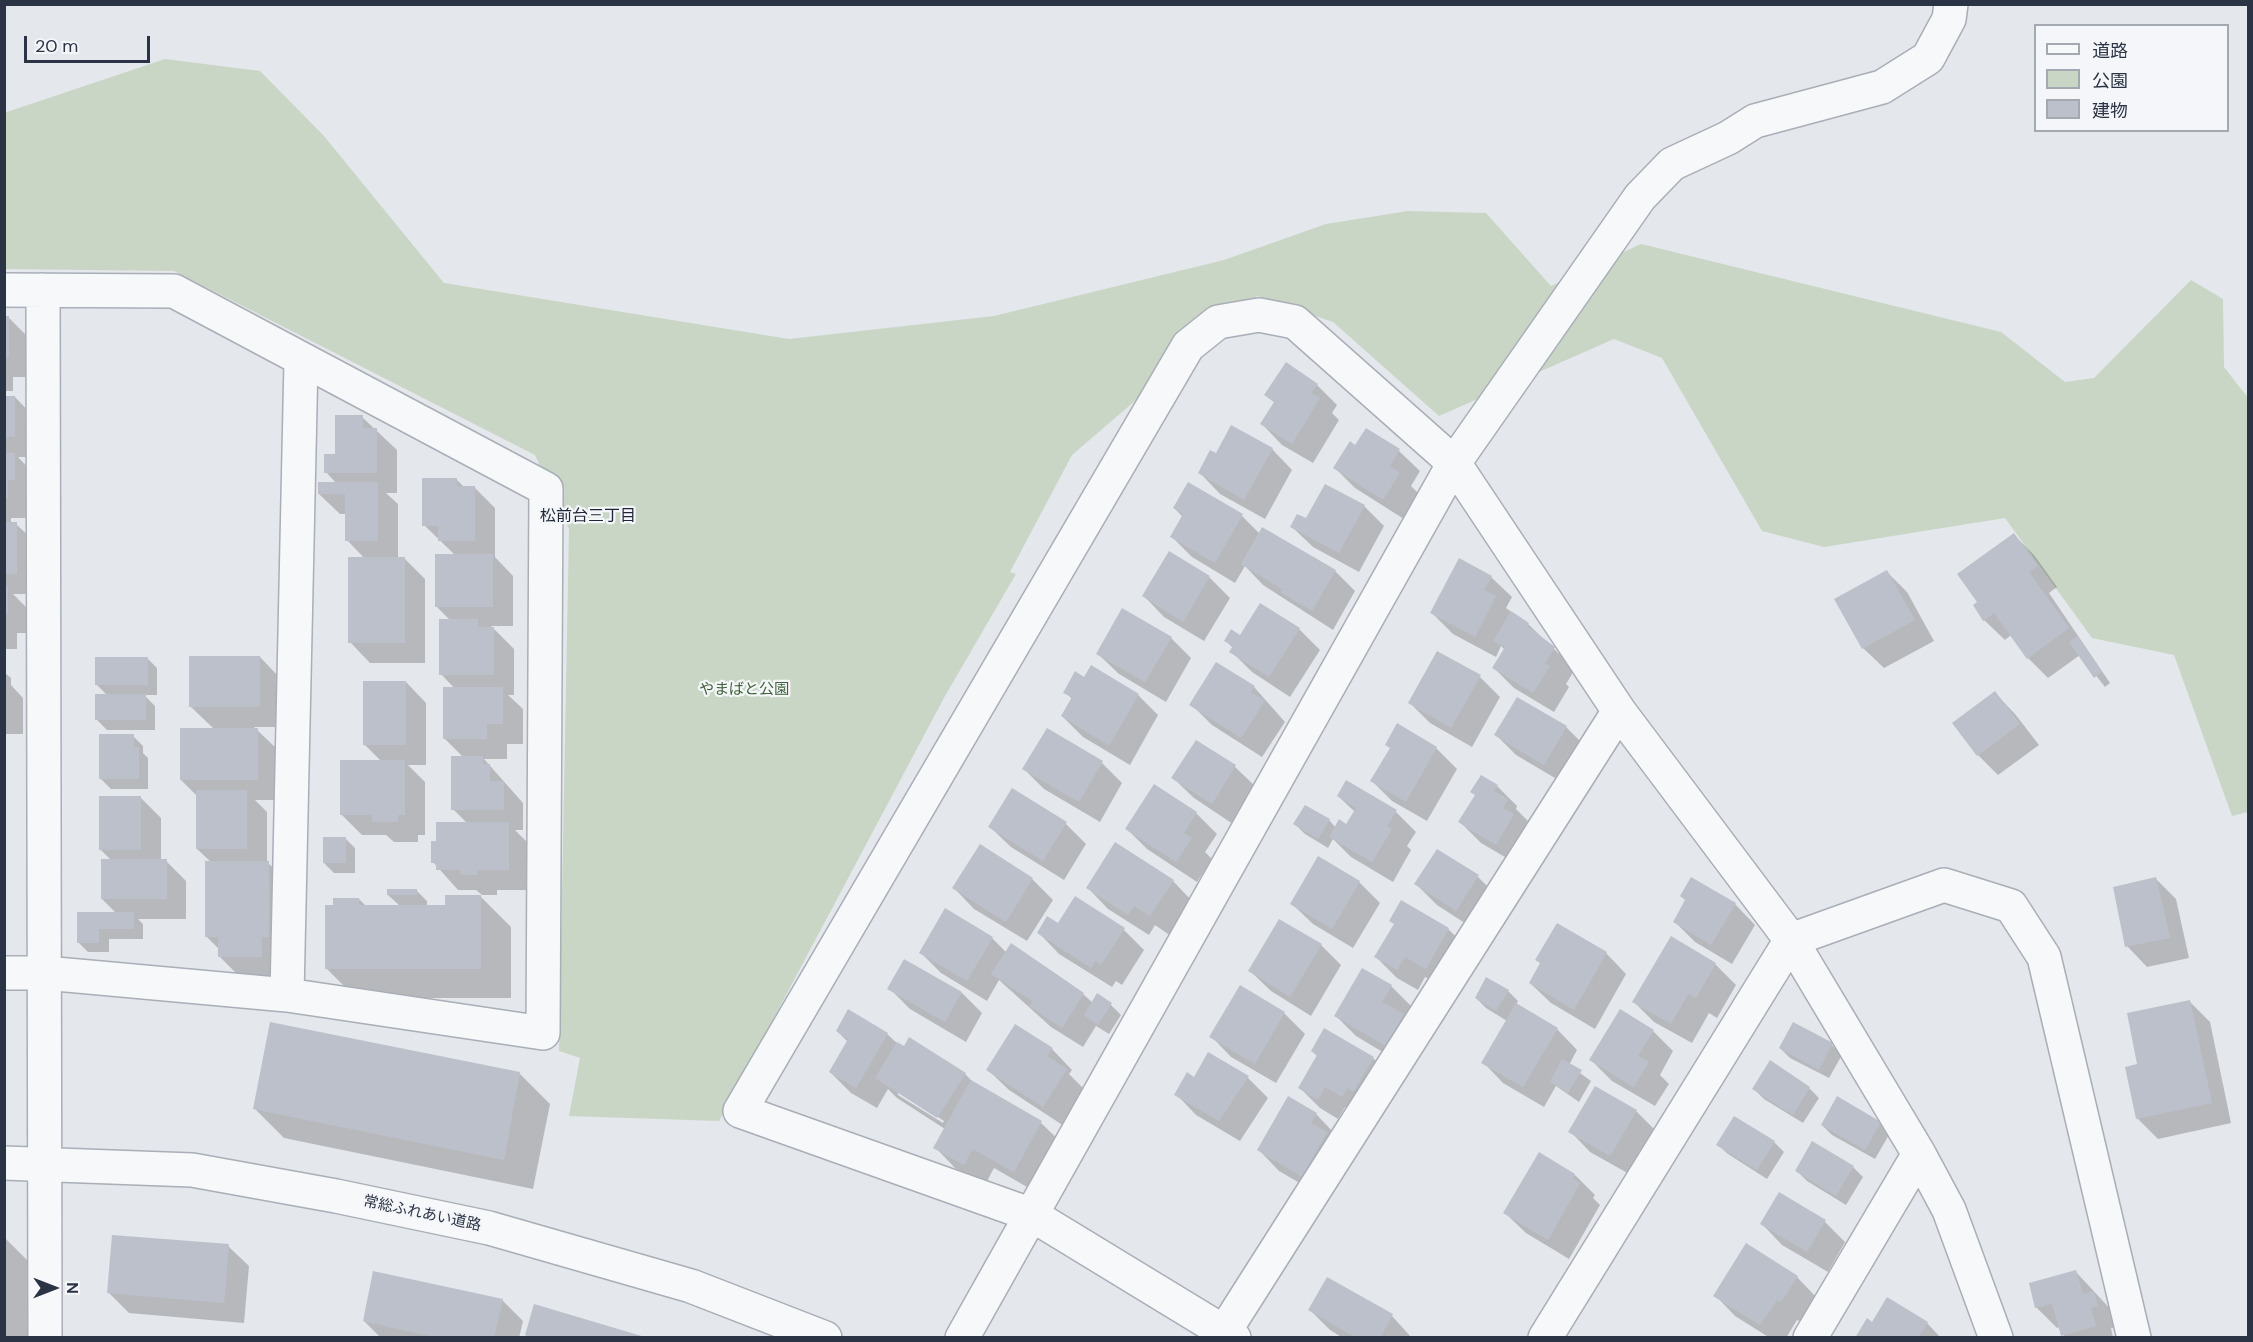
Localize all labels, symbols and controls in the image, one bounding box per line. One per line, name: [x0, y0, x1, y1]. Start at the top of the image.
scale bar: [27, 24, 153, 62]
legend: [2034, 24, 2229, 132]
text: 20 m: [35, 34, 78, 58]
text: 道路: [2092, 39, 2128, 63]
text: 公園: [2092, 69, 2128, 93]
text: 建物: [2092, 99, 2128, 123]
district label: 松前台三丁目: [540, 507, 636, 527]
park label: やまばと公園: [699, 681, 789, 699]
street label: 常総ふれあい道路: [361, 1193, 483, 1235]
north arrow: [24, 1258, 84, 1318]
text: N: [62, 1282, 83, 1294]

